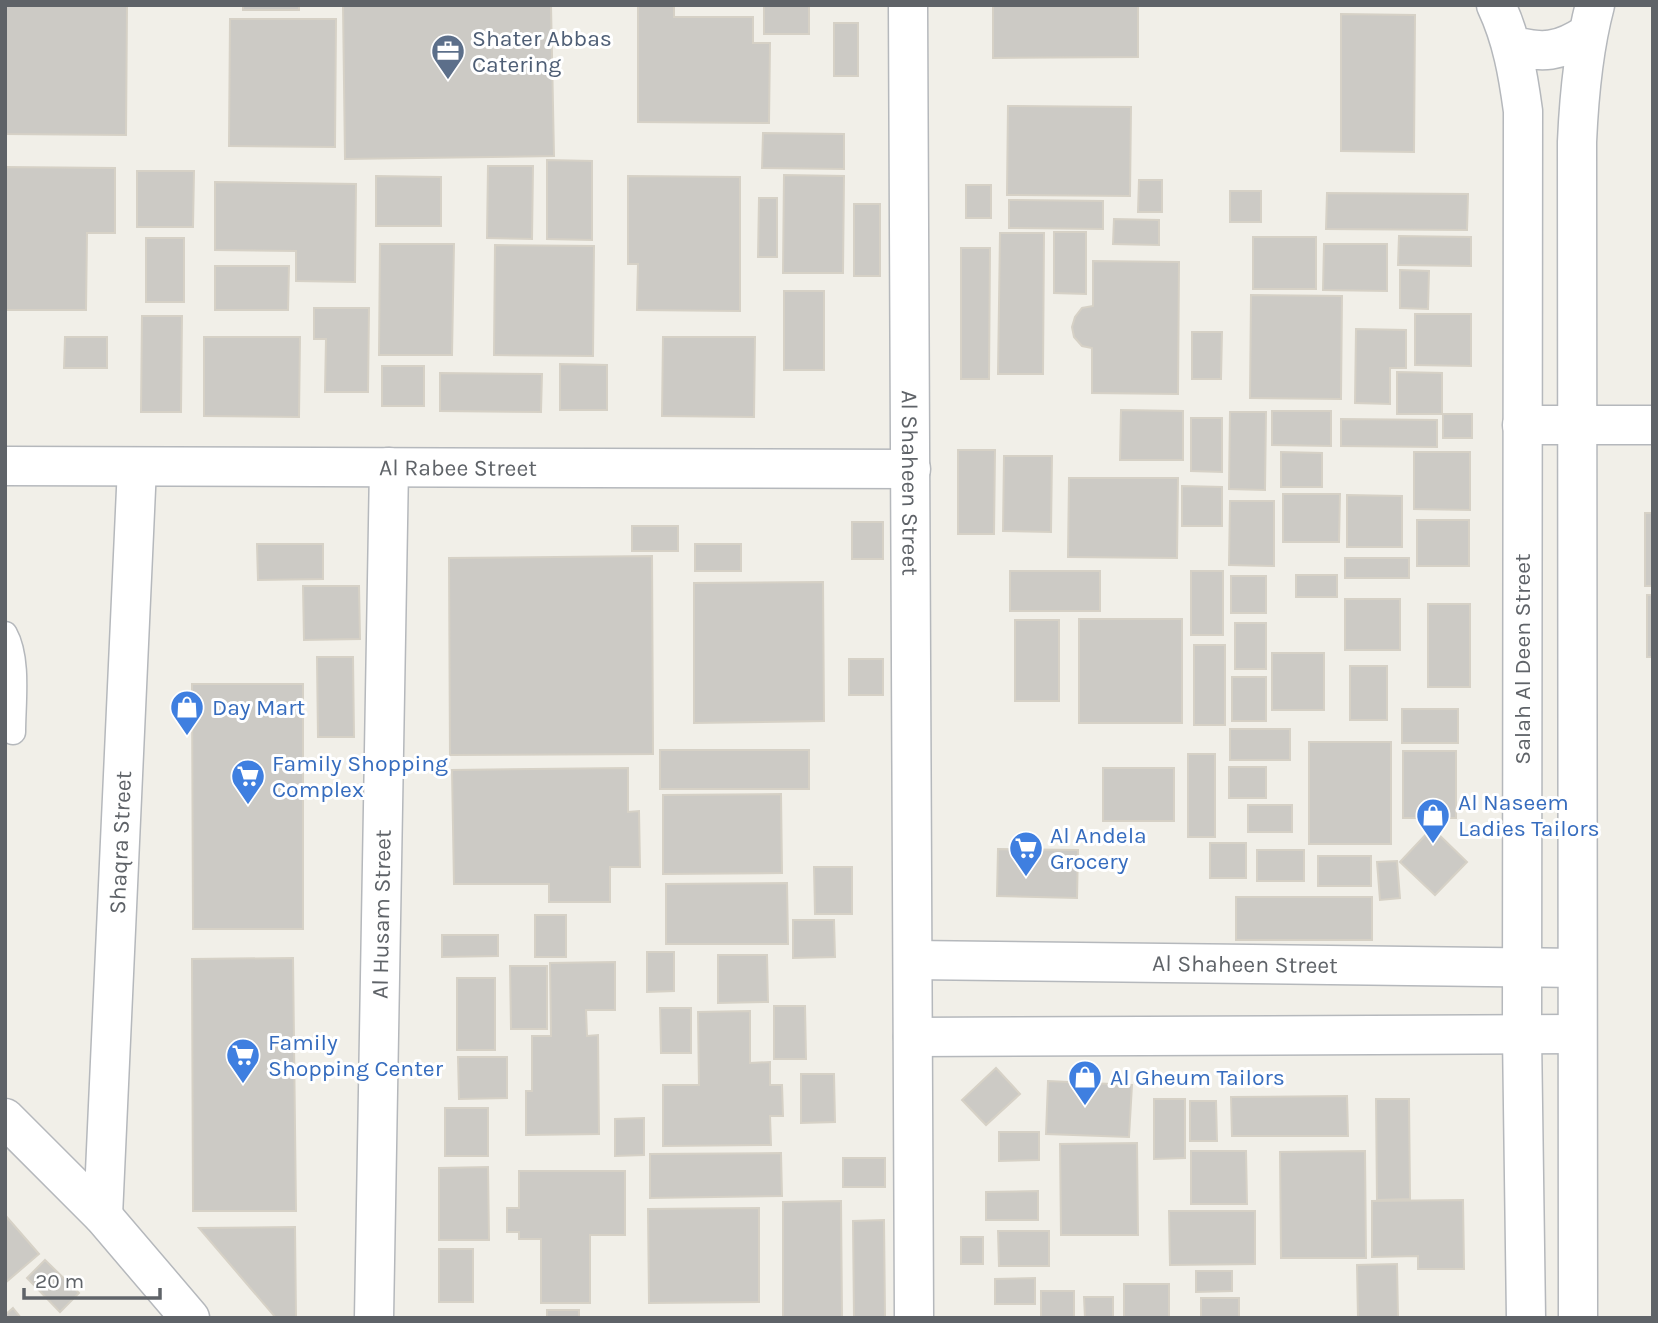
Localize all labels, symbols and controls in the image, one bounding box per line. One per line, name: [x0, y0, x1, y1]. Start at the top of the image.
place label: Shater Abbas Catering: [472, 25, 612, 78]
office icon: Shater Abbas Catering: [429, 32, 467, 81]
street label: Al Shaheen Street: [896, 390, 924, 576]
street label: Al Rabee Street: [379, 454, 537, 482]
street label: Salah Al Deen Street: [1509, 553, 1536, 765]
shop icon: Day Mart: [168, 688, 206, 737]
place label: Day Mart: [212, 694, 305, 721]
place label: Family Shopping Complex: [272, 750, 448, 803]
supermarket icon: Family Shopping Complex: [229, 757, 267, 806]
street label: Shaqra Street: [104, 770, 137, 915]
place label: Al Naseem Ladies Tailors: [1458, 789, 1600, 842]
shop icon: Al Naseem Ladies Tailors: [1414, 796, 1452, 845]
place label: Al Andela Grocery: [1050, 822, 1147, 875]
street label: Al Husam Street: [367, 829, 397, 999]
supermarket icon: Al Andela Grocery: [1007, 829, 1045, 878]
street label: Al Shaheen Street: [1152, 950, 1338, 979]
place label: Family Shopping Center: [268, 1029, 444, 1082]
supermarket icon: Family Shopping Center: [224, 1036, 262, 1085]
shop icon: Al Gheum Tailors: [1066, 1058, 1104, 1107]
place label: Al Gheum Tailors: [1110, 1064, 1285, 1091]
scale bar: [24, 1256, 161, 1300]
text: 20 m: [35, 1269, 84, 1293]

